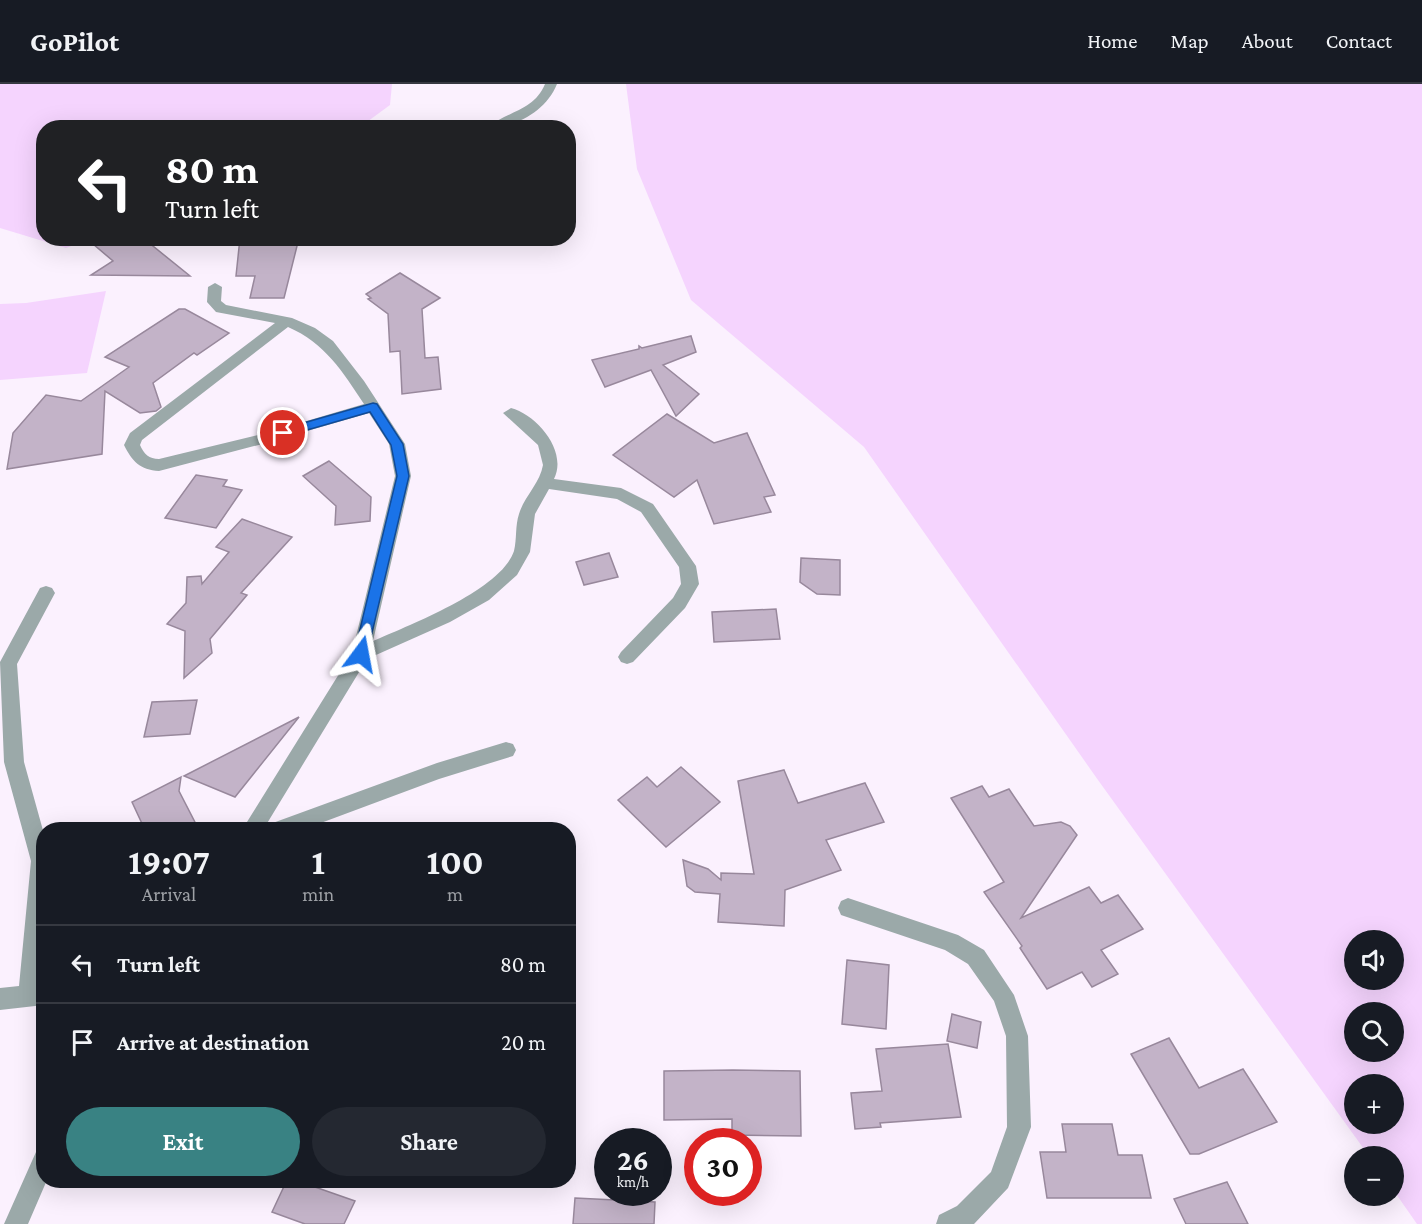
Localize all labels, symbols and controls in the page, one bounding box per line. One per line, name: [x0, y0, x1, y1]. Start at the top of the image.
text: GoPilot: [30, 26, 119, 57]
text: Home: [1087, 29, 1137, 53]
text: Map: [1170, 29, 1209, 53]
text: About: [1242, 29, 1293, 53]
text: Contact: [1326, 29, 1392, 53]
icon: left: [66, 144, 144, 222]
text: 80 m: [165, 145, 259, 192]
text: Turn left: [165, 194, 259, 224]
pin: [257, 407, 308, 458]
icon: arrive: [266, 416, 299, 449]
position arrow: [329, 622, 393, 686]
text: 19:07: [128, 842, 210, 882]
text: 1: [311, 842, 325, 882]
text: 100: [426, 842, 484, 882]
text: Arrival: [142, 883, 196, 905]
text: min: [302, 883, 334, 905]
text: m: [447, 883, 463, 905]
map controls: [1344, 930, 1404, 1206]
button: sound: [1344, 930, 1404, 990]
icon: left: [66, 948, 99, 981]
text: Turn left: [117, 952, 200, 977]
text: 80 m: [500, 952, 546, 977]
button: search: [1344, 1002, 1404, 1062]
icon: arrive: [66, 1026, 99, 1059]
text: Arrive at destination: [117, 1030, 309, 1055]
text: 20 m: [501, 1030, 546, 1055]
button: +: [1344, 1074, 1404, 1134]
button: Exit: [66, 1107, 300, 1176]
button: Share: [312, 1107, 546, 1176]
speed limit sign: 30: [684, 1128, 762, 1206]
text: 26: [617, 1143, 649, 1176]
button: −: [1344, 1146, 1404, 1206]
text: km/h: [617, 1174, 649, 1190]

